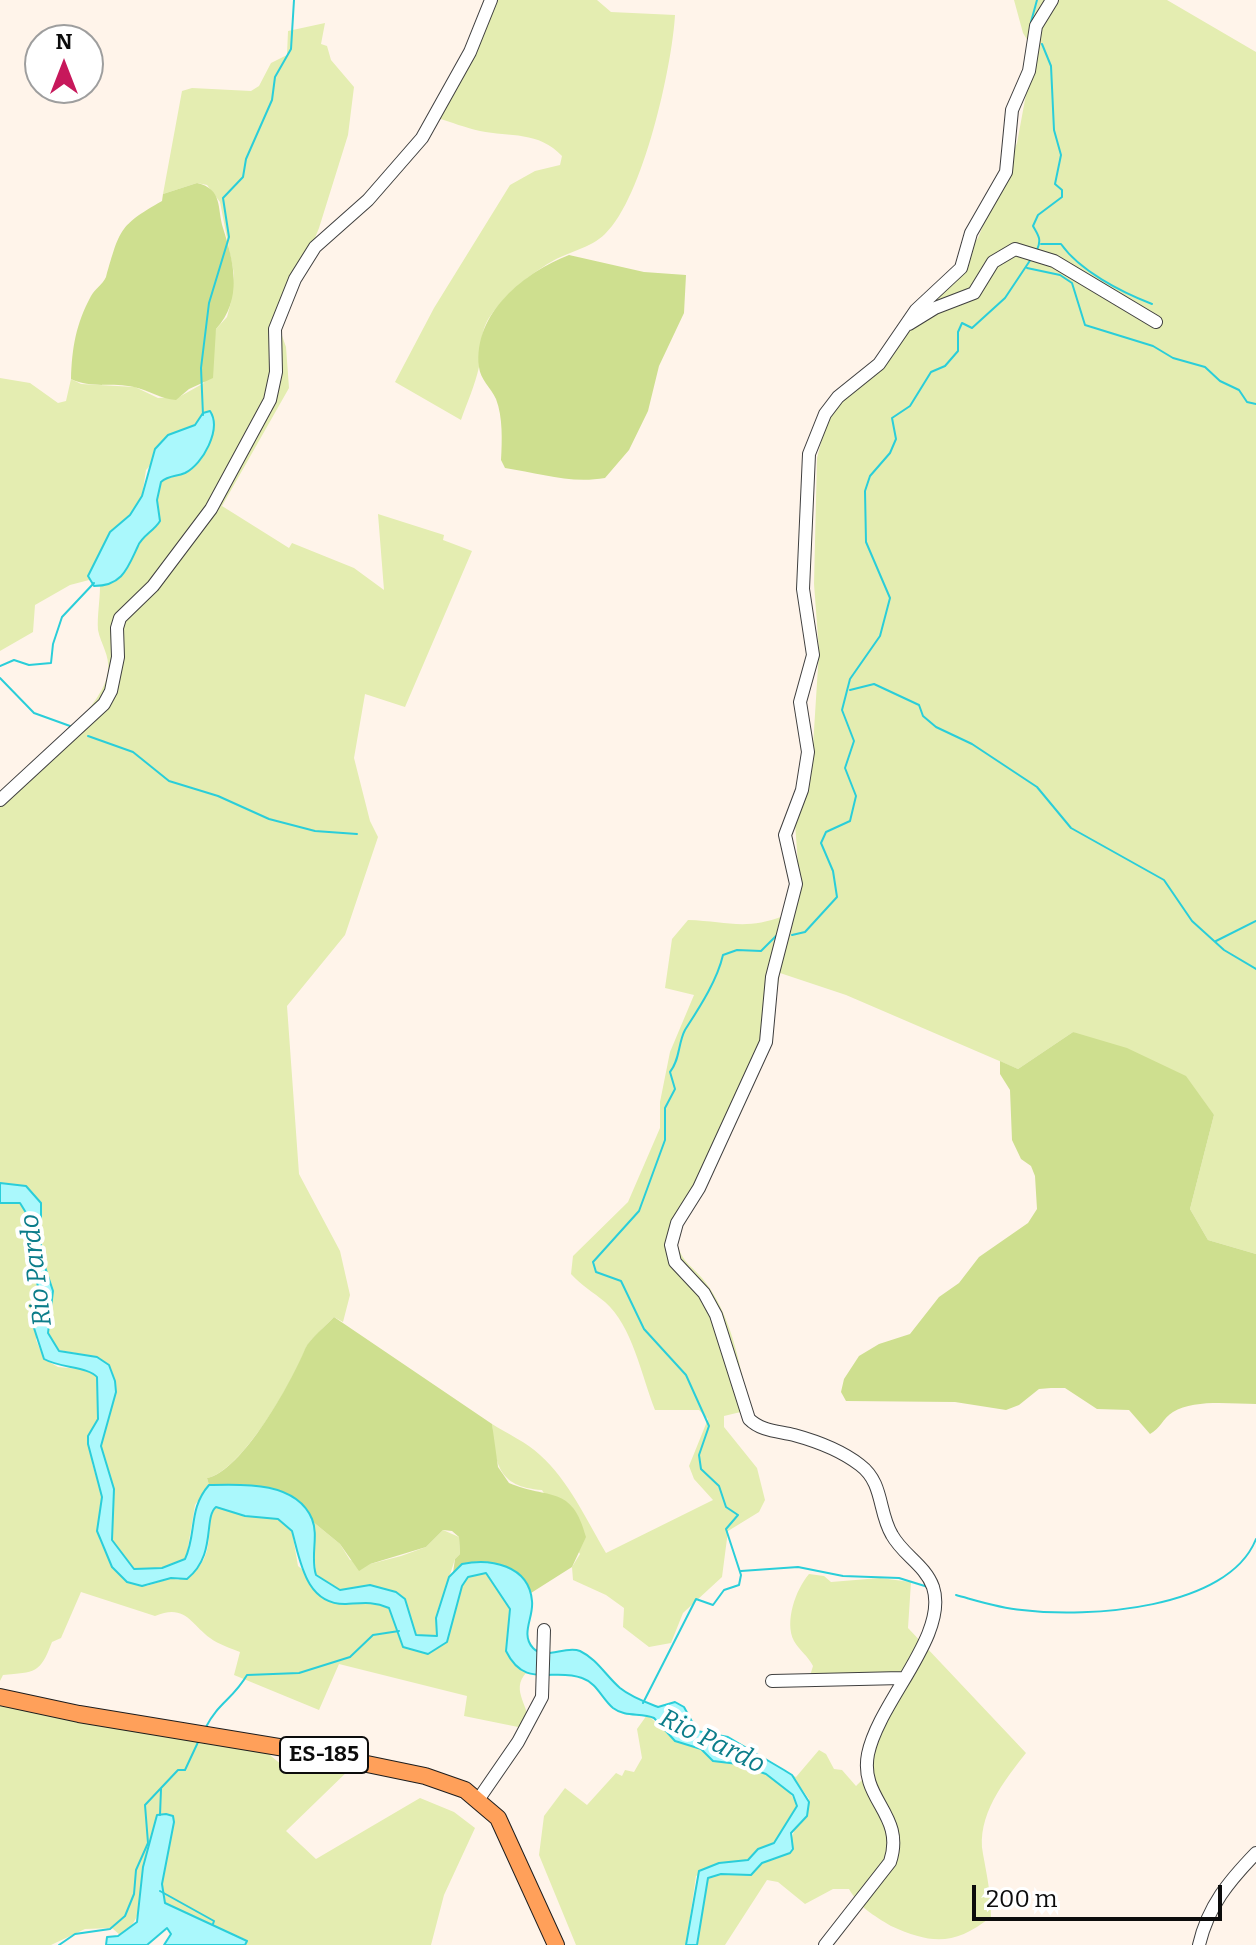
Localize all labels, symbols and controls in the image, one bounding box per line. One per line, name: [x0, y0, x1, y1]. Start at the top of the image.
north arrow: [24, 24, 104, 104]
text: N: [56, 28, 72, 55]
water label: Rio Pardo: [15, 1212, 59, 1328]
water label: Rio Pardo: [654, 1703, 770, 1781]
road number: ES-185: [280, 1737, 368, 1773]
scale bar: [976, 1869, 1226, 1919]
text: 200 m: [986, 1885, 1058, 1913]

